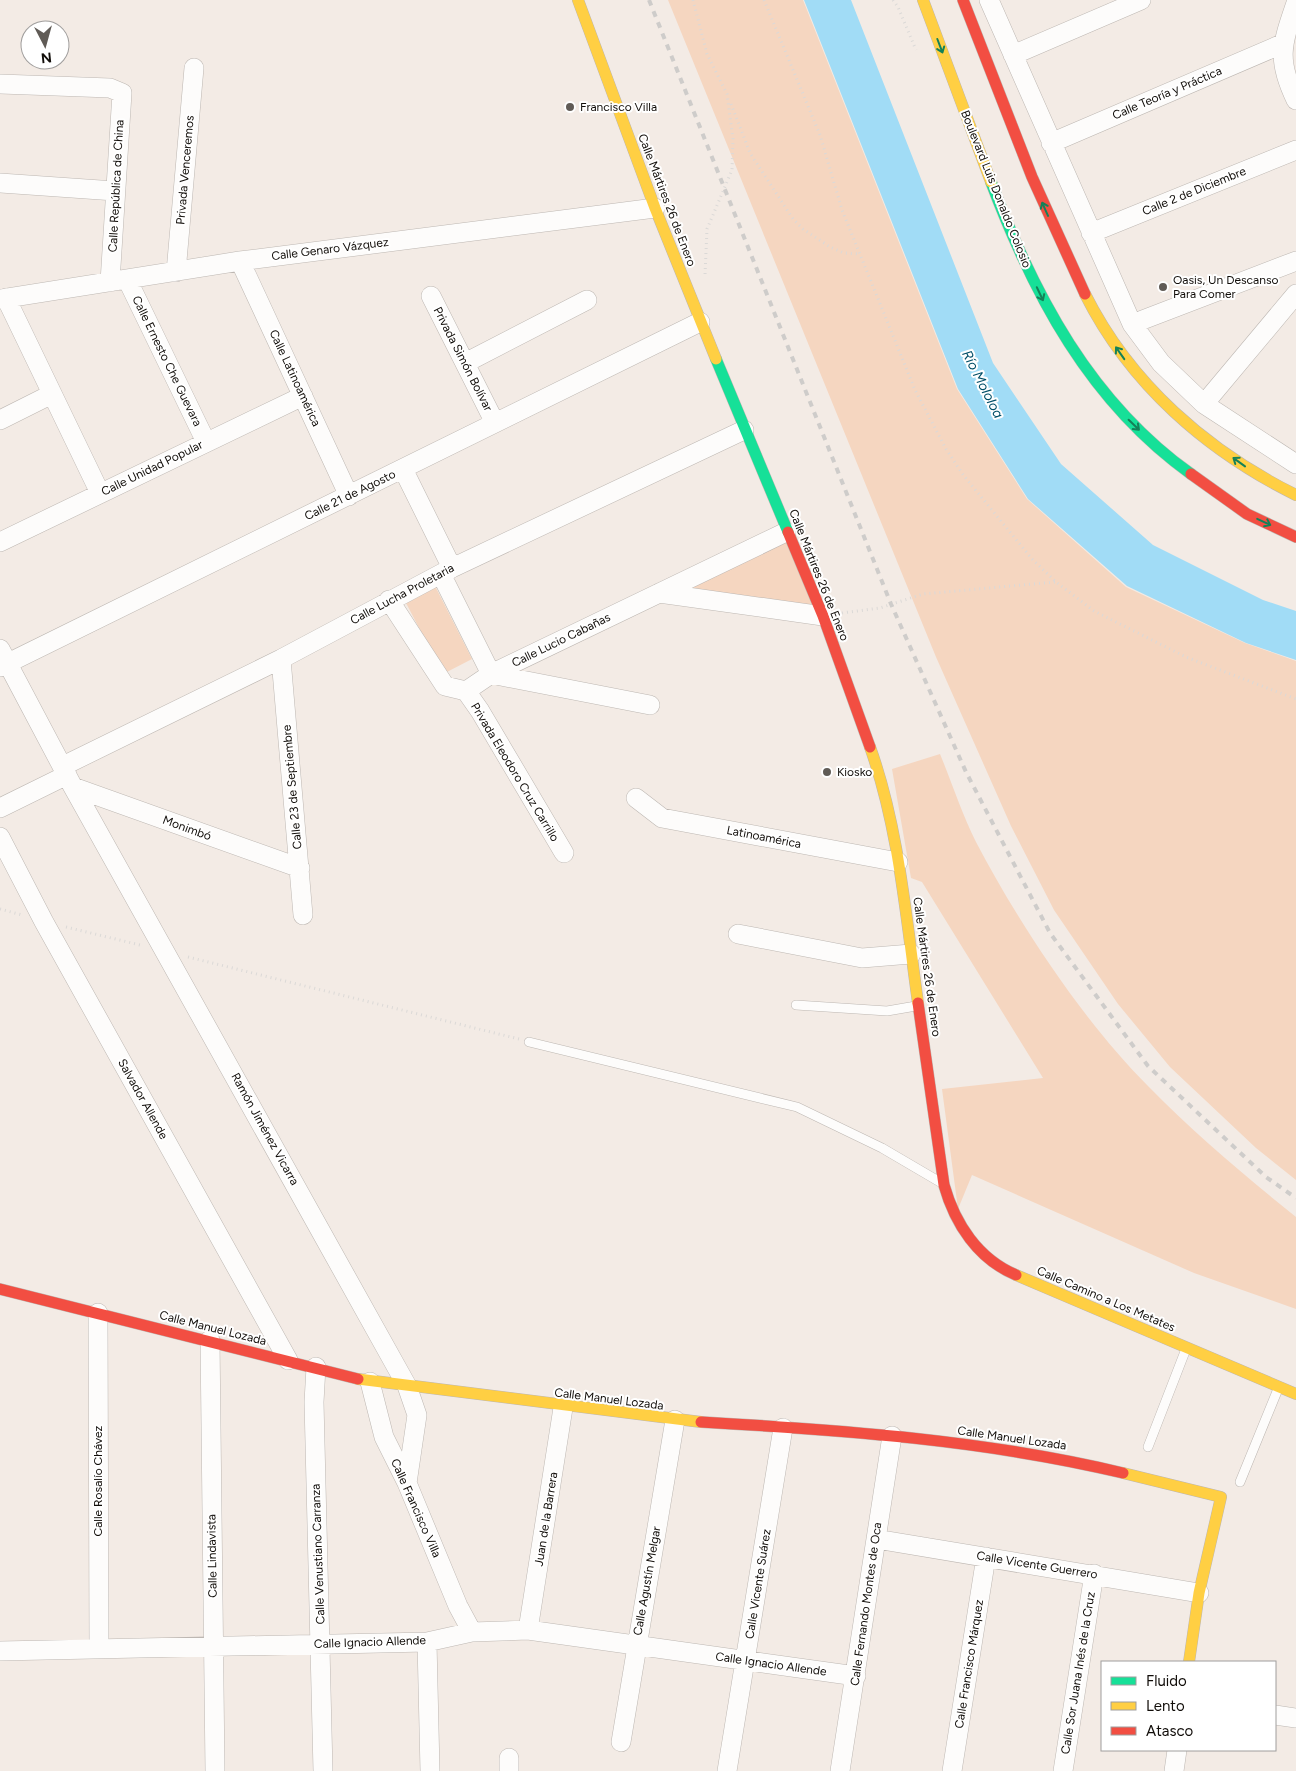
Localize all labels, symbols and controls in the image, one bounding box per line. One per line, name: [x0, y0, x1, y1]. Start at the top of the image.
north arrow: [20, 20, 70, 70]
one-way arrow: [936, 37, 945, 53]
text: N: [40, 48, 53, 66]
street label: Calle Teoría y Práctica: [1110, 64, 1224, 122]
place label: Francisco Villa: [580, 100, 657, 114]
marker: Francisco Villa: [564, 101, 576, 113]
street label: Boulevard Luis Donaldo Colosio: [958, 108, 1034, 270]
street label: Privada Venceremos: [173, 114, 197, 225]
street label: Calle República de China: [106, 119, 126, 253]
street label: Calle Mártires 26 de Enero: [635, 132, 699, 268]
street label: Calle 2 de Diciembre: [1140, 164, 1248, 218]
one-way arrow: [1040, 202, 1050, 217]
street label: Calle Genaro Vázquez: [271, 235, 389, 263]
place label: Oasis, Un Descanso Para Comer: [1173, 273, 1279, 301]
marker: Oasis, Un Descanso Para Comer: [1157, 281, 1169, 293]
one-way arrow: [1035, 286, 1045, 301]
street label: Calle Ernesto Che Guevara: [129, 293, 205, 429]
street label: Privada Simón Bolívar: [431, 305, 495, 413]
street label: Calle Latinoamérica: [266, 327, 324, 429]
one-way arrow: [1115, 346, 1125, 360]
water label: Río Mololoa: [958, 347, 1007, 421]
one-way arrow: [1128, 419, 1141, 431]
street label: Calle Unidad Popular: [99, 437, 205, 499]
one-way arrow: [1232, 457, 1246, 467]
street label: Calle 21 de Agosto: [302, 467, 398, 523]
street label: Calle Mártires 26 de Enero: [786, 507, 852, 643]
one-way arrow: [1256, 518, 1271, 527]
street label: Calle Lucha Proletaria: [348, 561, 456, 627]
street label: Calle Lucio Cabañas: [509, 610, 613, 670]
street label: Privada Eleodoro Cruz Carrillo: [468, 700, 562, 844]
street label: Calle 23 de Septiembre: [280, 724, 304, 850]
place label: Kiosko: [837, 765, 872, 779]
marker: Kiosko: [821, 766, 833, 778]
street label: Monimbó: [161, 813, 213, 843]
street label: Latinoamérica: [726, 823, 802, 851]
street label: Calle Mártires 26 de Enero: [910, 896, 944, 1038]
street label: Salvador Allende: [115, 1056, 171, 1142]
street label: Ramón Jiménez Vicarra: [228, 1070, 302, 1188]
street label: Calle Camino a Los Metates: [1035, 1263, 1178, 1335]
street label: Calle Manuel Lozada: [158, 1308, 268, 1348]
street label: Calle Manuel Lozada: [554, 1385, 664, 1413]
street label: Calle Manuel Lozada: [957, 1423, 1067, 1453]
street label: Calle Rosalío Chávez: [91, 1425, 105, 1537]
street label: Calle Francisco Villa: [388, 1456, 444, 1560]
street label: Juan de la Barrera: [532, 1471, 560, 1567]
street label: Calle Venustiano Carranza: [309, 1483, 327, 1625]
street label: Calle Lindavista: [204, 1514, 220, 1598]
street label: Calle Fernando Montes de Oca: [848, 1521, 884, 1687]
street label: Calle Agustín Melgar: [631, 1525, 663, 1637]
street label: Calle Vicente Suárez: [742, 1528, 774, 1640]
street label: Calle Vicente Guerrero: [975, 1549, 1099, 1581]
street label: Calle Sor Juana Inés de la Cruz: [1058, 1591, 1098, 1755]
street label: Calle Francisco Márquez: [952, 1598, 986, 1730]
street label: Calle Ignacio Allende: [314, 1633, 427, 1651]
street label: Calle Ignacio Allende: [715, 1649, 828, 1679]
legend: [1101, 1661, 1276, 1751]
text: Fluido: [1146, 1672, 1187, 1690]
text: Lento: [1146, 1697, 1185, 1715]
text: Atasco: [1146, 1722, 1194, 1740]

